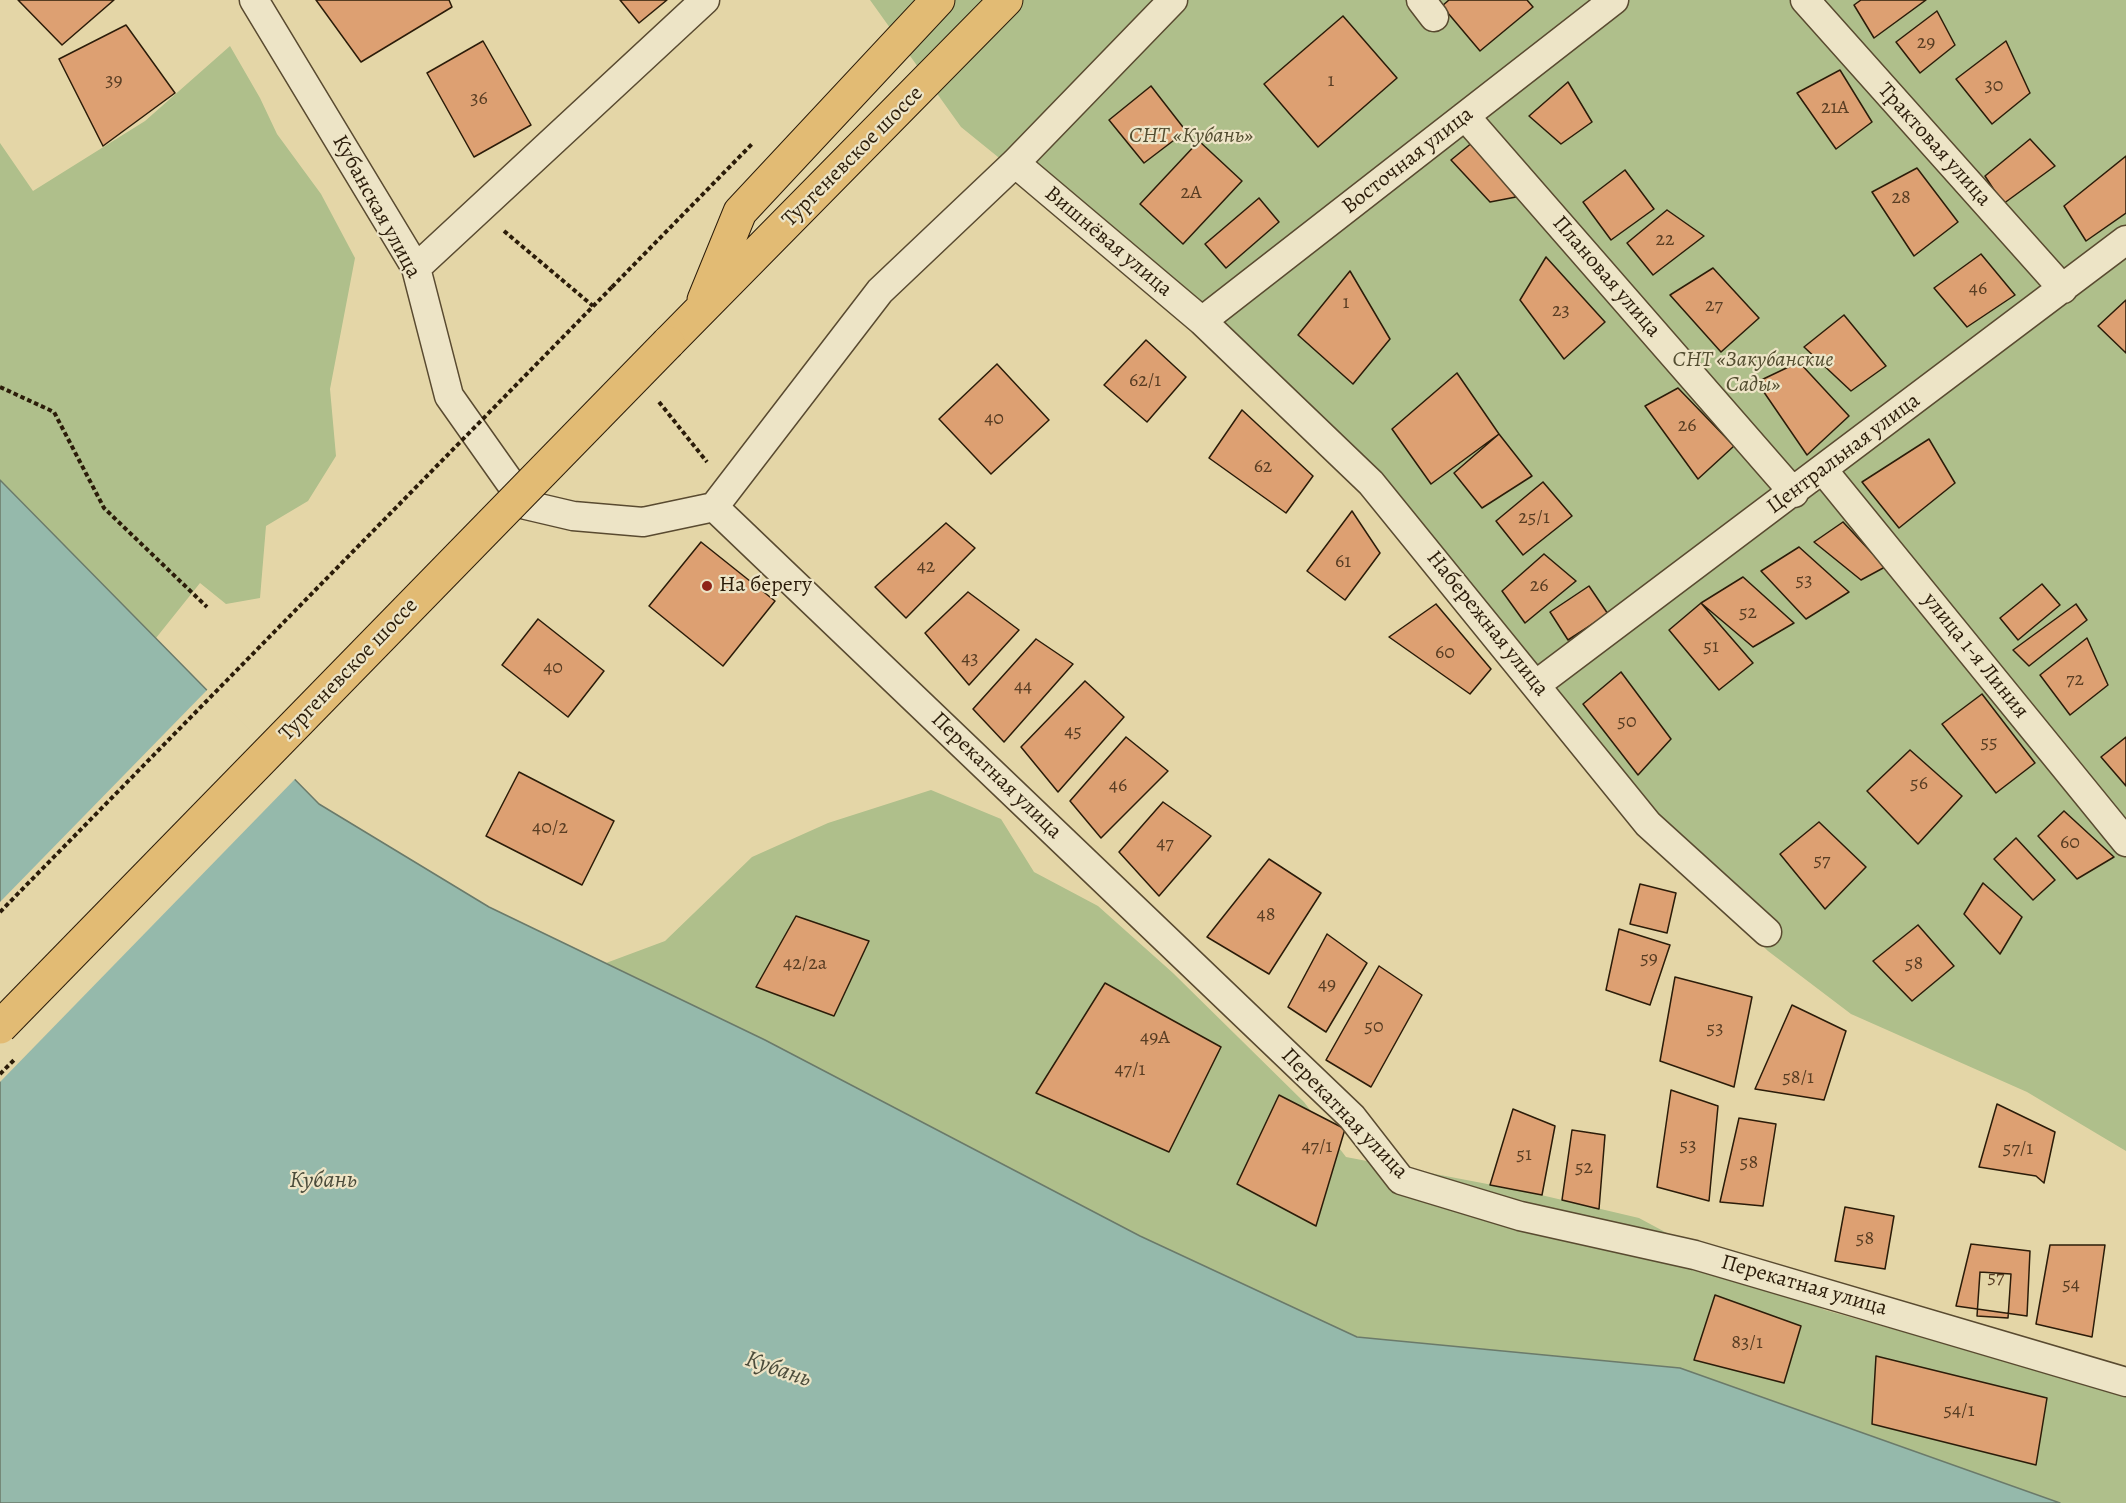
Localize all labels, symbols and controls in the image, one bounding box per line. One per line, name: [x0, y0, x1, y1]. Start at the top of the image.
house number: 29: [1917, 31, 1935, 55]
house number: 39: [105, 69, 123, 93]
house number: 1: [1328, 69, 1334, 93]
house number: 30: [1985, 74, 2003, 98]
street label: Трактовая улица: [1872, 78, 1996, 212]
street label: Тургеневское шоссе: [777, 81, 929, 233]
house number: 36: [470, 87, 488, 111]
house number: 21А: [1821, 96, 1849, 120]
street label: Восточная улица: [1337, 102, 1479, 220]
park label: СНТ «Кубань»: [1129, 124, 1253, 150]
street label: Кубанская улица: [326, 131, 426, 283]
street label: Вишнёвая улица: [1039, 181, 1177, 303]
house number: 2А: [1180, 181, 1202, 205]
house number: 28: [1891, 186, 1911, 210]
street label: Плановая улица: [1546, 211, 1666, 343]
house number: 22: [1656, 228, 1674, 252]
house number: 46: [1969, 277, 1987, 301]
house number: 1: [1343, 291, 1349, 315]
house number: 27: [1705, 294, 1723, 318]
house number: 23: [1552, 299, 1570, 323]
park label: СНТ «Закубанские Сады»: [1673, 348, 1833, 400]
house number: 62/1: [1129, 369, 1161, 393]
street label: Центральная улица: [1762, 388, 1926, 520]
house number: 40: [984, 407, 1004, 431]
house number: 26: [1678, 414, 1696, 438]
house number: 62: [1254, 455, 1272, 479]
house number: 25/1: [1518, 506, 1550, 530]
street label: Набережная улица: [1420, 546, 1554, 702]
house number: 61: [1335, 550, 1351, 574]
house number: 42: [917, 555, 935, 579]
house number: 53: [1796, 569, 1812, 593]
place label: На берегу: [719, 573, 812, 599]
house number: 26: [1530, 574, 1548, 598]
marker: На берегу: [700, 579, 714, 593]
street label: улица 1-я Линия: [1916, 588, 2034, 724]
street label: Тургеневское шоссе: [274, 593, 424, 747]
house number: 52: [1739, 601, 1757, 625]
house number: 51: [1703, 635, 1719, 659]
house number: 60: [1435, 641, 1455, 665]
house number: 43: [961, 647, 979, 671]
house number: 40: [543, 656, 563, 680]
house number: 72: [2066, 668, 2084, 692]
house number: 44: [1014, 675, 1032, 699]
street label: Перекатная улица: [925, 707, 1067, 845]
house number: 50: [1617, 710, 1637, 734]
house number: 45: [1064, 720, 1082, 744]
house number: 55: [1980, 731, 1998, 755]
house number: 56: [1910, 772, 1928, 796]
house number: 46: [1109, 774, 1127, 798]
house number: 40/2: [532, 816, 568, 840]
house number: 60: [2060, 831, 2080, 855]
house number: 47: [1156, 832, 1174, 856]
house number: 57: [1814, 849, 1830, 873]
house number: 48: [1257, 903, 1275, 927]
house number: 59: [1640, 947, 1658, 971]
house number: 42/2а: [783, 952, 827, 976]
house number: 58: [1905, 952, 1923, 976]
house number: 49: [1318, 973, 1336, 997]
house number: 50: [1364, 1015, 1384, 1039]
house number: 53: [1707, 1017, 1723, 1041]
house number: 49А: [1140, 1026, 1170, 1050]
street label: Перекатная улица: [1275, 1043, 1413, 1185]
house number: 47/1: [1115, 1058, 1145, 1082]
house number: 58/1: [1782, 1066, 1814, 1090]
house number: 53: [1680, 1134, 1696, 1158]
house number: 47/1: [1302, 1135, 1332, 1159]
house number: 57/1: [2003, 1137, 2033, 1161]
house number: 51: [1516, 1143, 1532, 1167]
house number: 58: [1740, 1151, 1758, 1175]
house number: 52: [1575, 1156, 1593, 1180]
water label: Кубань: [289, 1167, 357, 1195]
house number: 58: [1856, 1227, 1874, 1251]
street label: Перекатная улица: [1718, 1250, 1890, 1322]
house number: 57: [1988, 1266, 2004, 1290]
house number: 54: [2062, 1273, 2080, 1297]
house number: 83/1: [1731, 1331, 1763, 1355]
water label: Кубань: [741, 1345, 815, 1395]
house number: 54/1: [1943, 1399, 1975, 1423]

